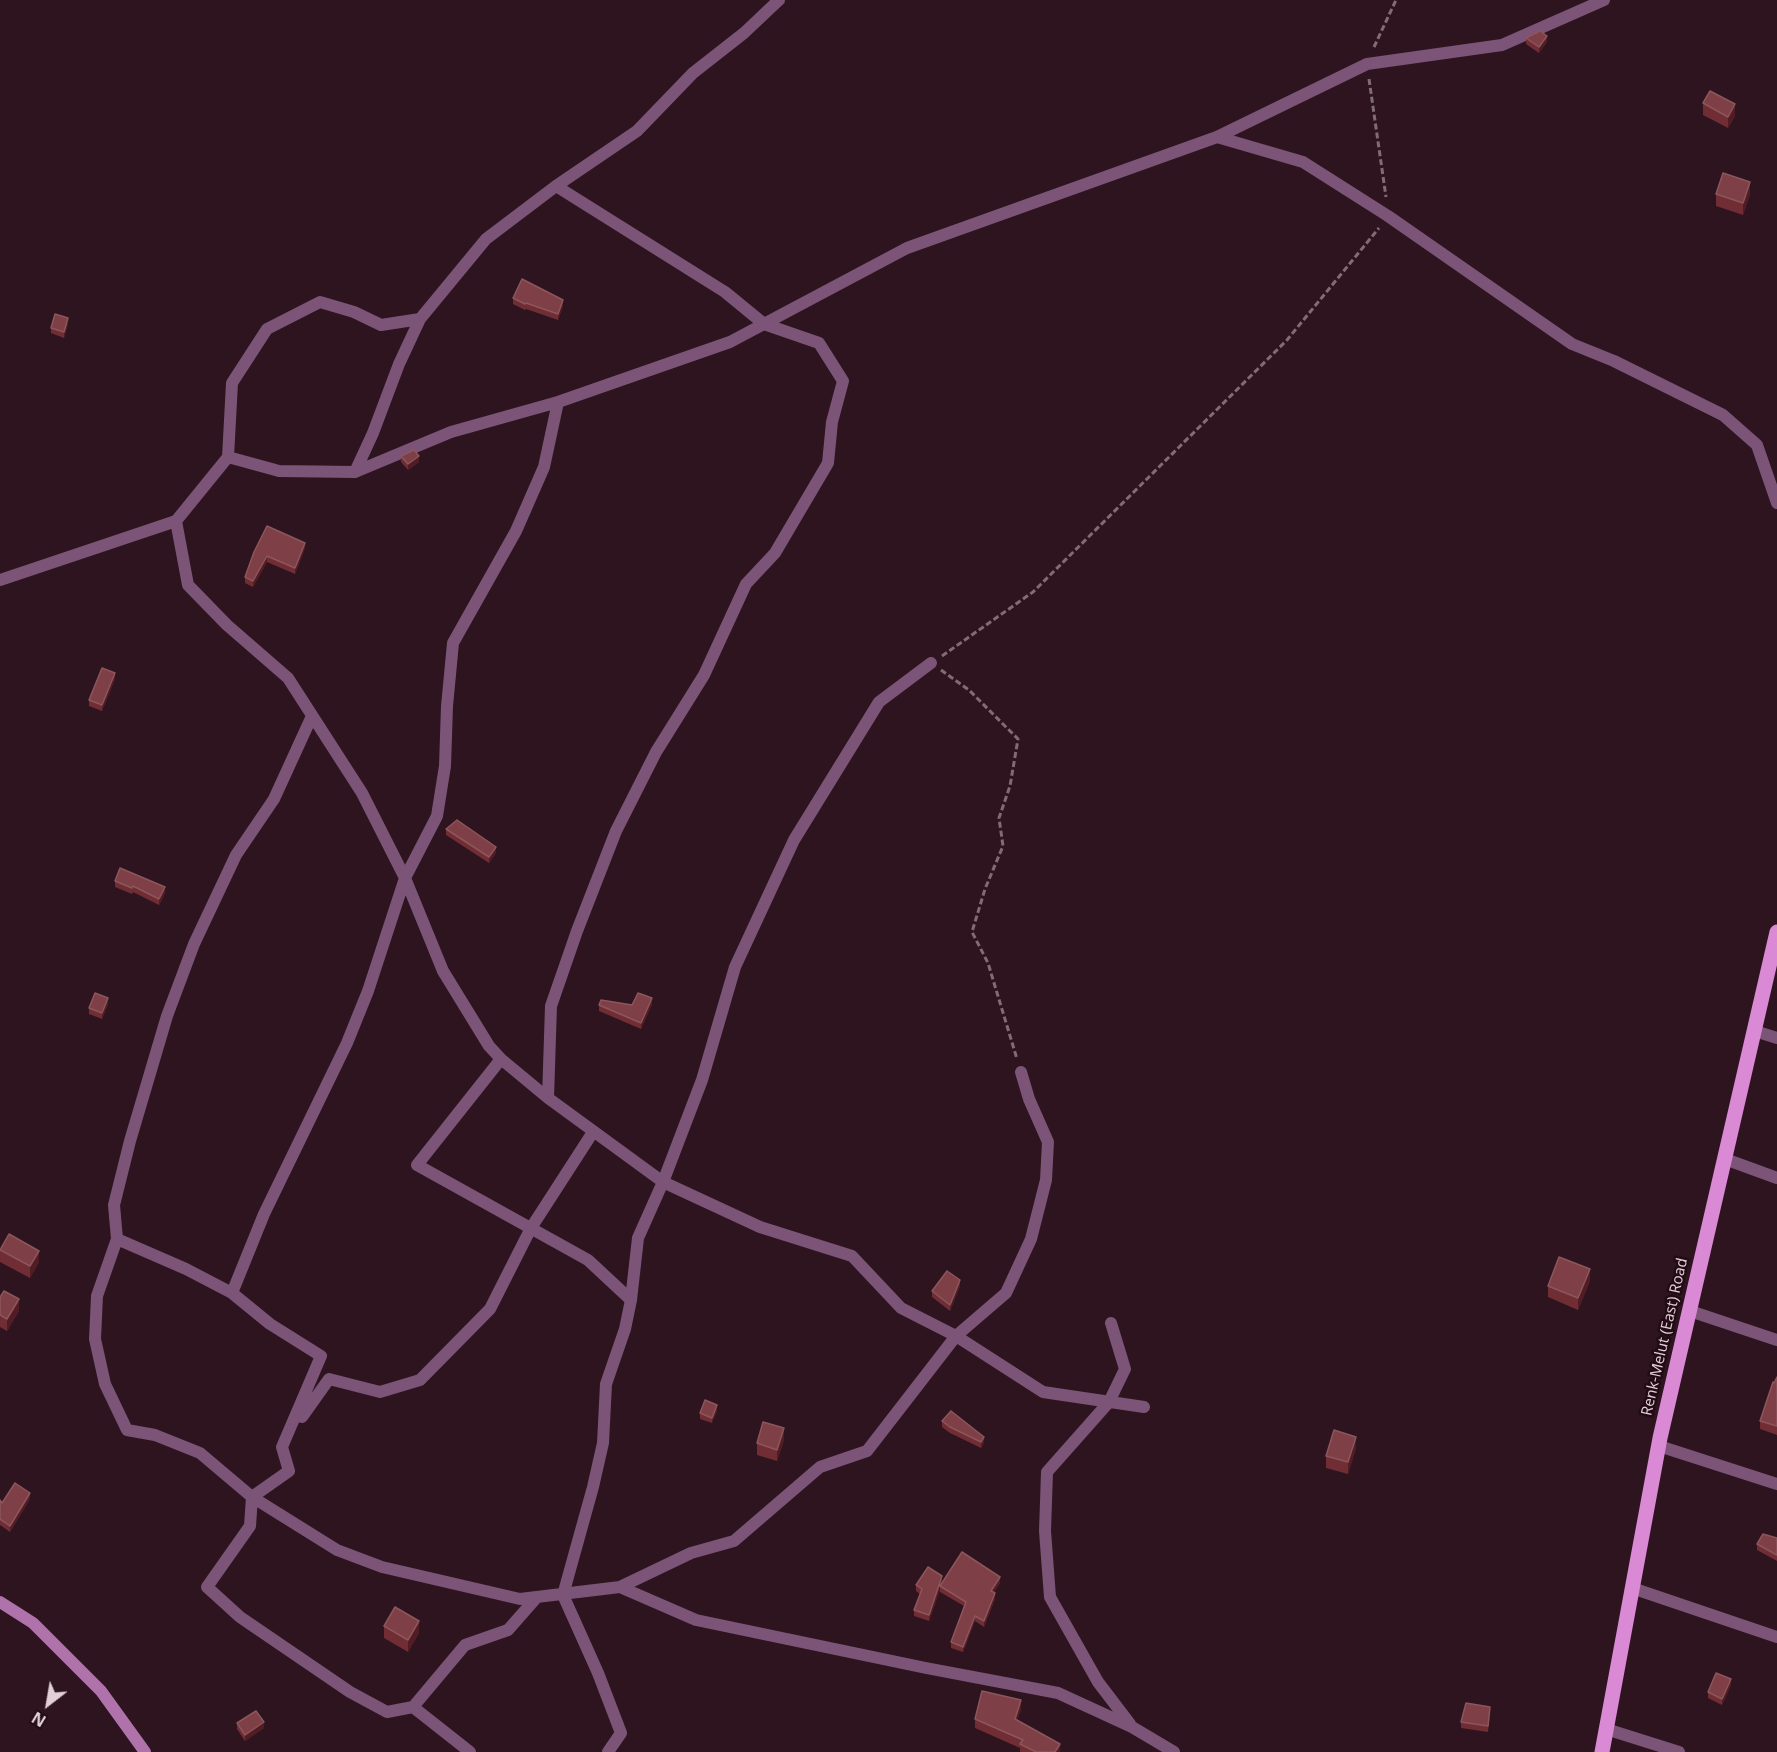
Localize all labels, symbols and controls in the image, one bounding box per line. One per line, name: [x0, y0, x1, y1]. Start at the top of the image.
street label: Renk-Melut (East) Road: [1638, 1256, 1692, 1418]
north arrow: [18, 1674, 78, 1734]
text: N: [27, 1707, 50, 1732]

